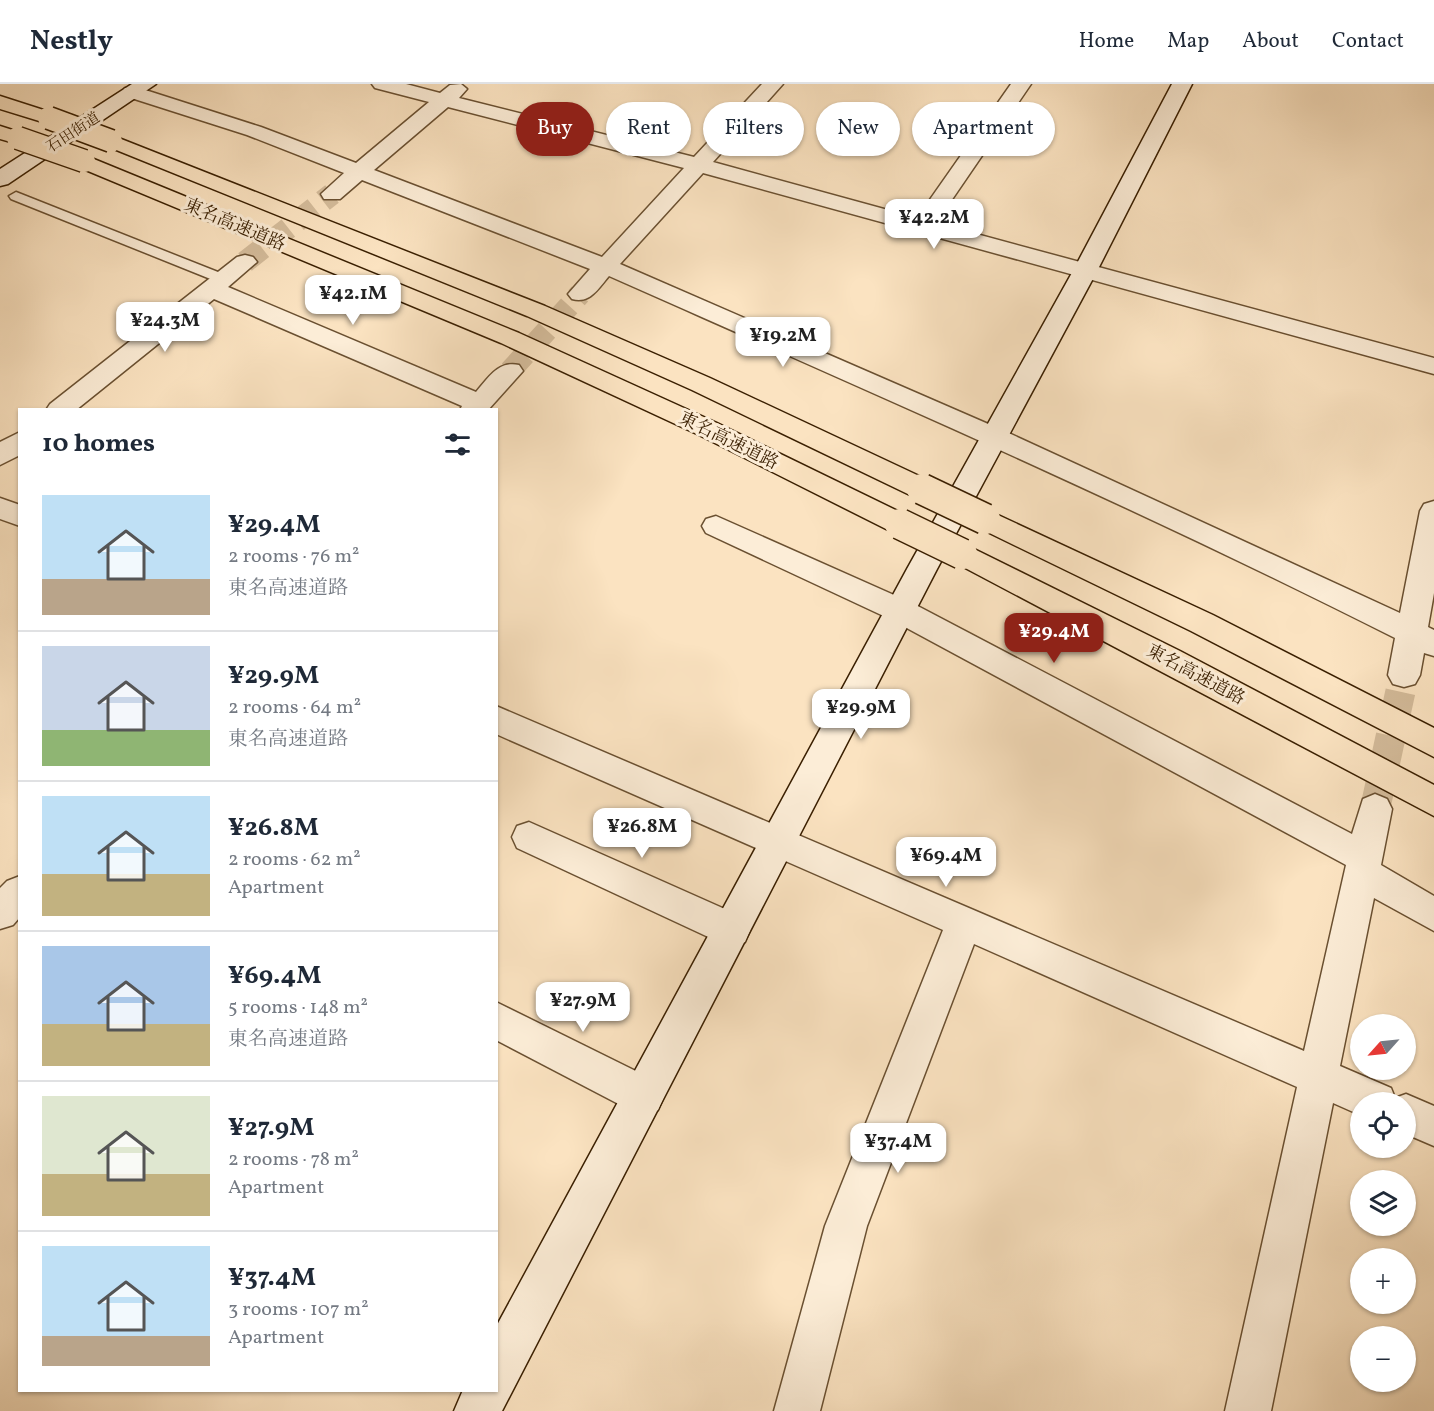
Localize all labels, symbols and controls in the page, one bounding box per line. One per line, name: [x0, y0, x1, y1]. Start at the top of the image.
text: Nestly: [30, 22, 113, 61]
text: Home: [1079, 27, 1134, 56]
text: Map: [1167, 27, 1209, 56]
text: About: [1242, 27, 1299, 56]
text: Contact: [1332, 27, 1404, 56]
chip: Buy: [516, 102, 594, 156]
chip: Rent: [606, 102, 691, 156]
chip: Filters: [703, 102, 804, 156]
chip: New: [816, 102, 900, 156]
chip: Apartment: [912, 102, 1055, 156]
street label: 石田街道: [43, 108, 105, 158]
street label: 東名高速道路: [180, 193, 289, 258]
pin: ¥42.2M: [885, 199, 983, 250]
text: ¥42.2M: [899, 204, 969, 232]
pin: ¥42.1M: [304, 275, 402, 326]
text: ¥42.1M: [319, 280, 387, 308]
pin: ¥24.3M: [116, 302, 214, 353]
text: ¥24.3M: [130, 307, 200, 335]
pin: ¥19.2M: [734, 317, 832, 368]
text: ¥19.2M: [749, 322, 817, 350]
street label: 東名高速道路: [674, 406, 782, 476]
text: 10 homes: [42, 426, 155, 462]
icon: filters: [441, 428, 474, 461]
text: ¥29.4M: [228, 507, 320, 543]
icon: home: [90, 519, 162, 591]
text: 2 rooms · 76 m²: [228, 543, 360, 571]
text: 東名高速道路: [228, 575, 348, 603]
pin: ¥29.4M: [1005, 613, 1103, 664]
text: ¥29.4M: [1018, 618, 1090, 646]
street label: 東名高速道路: [1142, 639, 1249, 712]
text: ¥29.9M: [228, 658, 319, 694]
icon: home: [90, 670, 162, 742]
pin: ¥29.9M: [812, 689, 910, 740]
text: 2 rooms · 64 m²: [228, 694, 361, 722]
text: ¥29.9M: [826, 694, 896, 722]
text: 東名高速道路: [228, 726, 348, 754]
pin: ¥26.8M: [593, 808, 691, 859]
text: ¥26.8M: [228, 810, 319, 846]
text: ¥26.8M: [607, 813, 677, 841]
icon: home: [90, 820, 162, 892]
pin: ¥69.4M: [897, 837, 995, 888]
text: ¥69.4M: [910, 842, 982, 870]
text: 2 rooms · 62 m²: [228, 846, 361, 874]
text: Apartment: [228, 874, 324, 902]
text: ¥69.4M: [228, 958, 321, 994]
icon: home: [90, 970, 162, 1042]
pin: ¥27.9M: [534, 982, 632, 1033]
text: ¥27.9M: [550, 987, 616, 1015]
text: 5 rooms · 148 m²: [228, 994, 368, 1022]
north arrow: [1350, 1014, 1416, 1080]
map controls: [1350, 1014, 1416, 1392]
text: 東名高速道路: [228, 1026, 348, 1054]
button: locate: [1350, 1092, 1416, 1158]
text: ¥27.9M: [228, 1110, 314, 1146]
icon: home: [90, 1120, 162, 1192]
pin: ¥37.4M: [849, 1123, 947, 1174]
text: ¥37.4M: [864, 1128, 932, 1156]
text: 2 rooms · 78 m²: [228, 1146, 359, 1174]
button: layers: [1350, 1170, 1416, 1236]
text: Apartment: [228, 1174, 324, 1202]
button: +: [1350, 1248, 1416, 1314]
text: ¥37.4M: [228, 1260, 316, 1296]
icon: home: [90, 1270, 162, 1342]
text: 3 rooms · 107 m²: [228, 1296, 369, 1324]
text: Apartment: [228, 1324, 324, 1352]
button: −: [1350, 1326, 1416, 1392]

